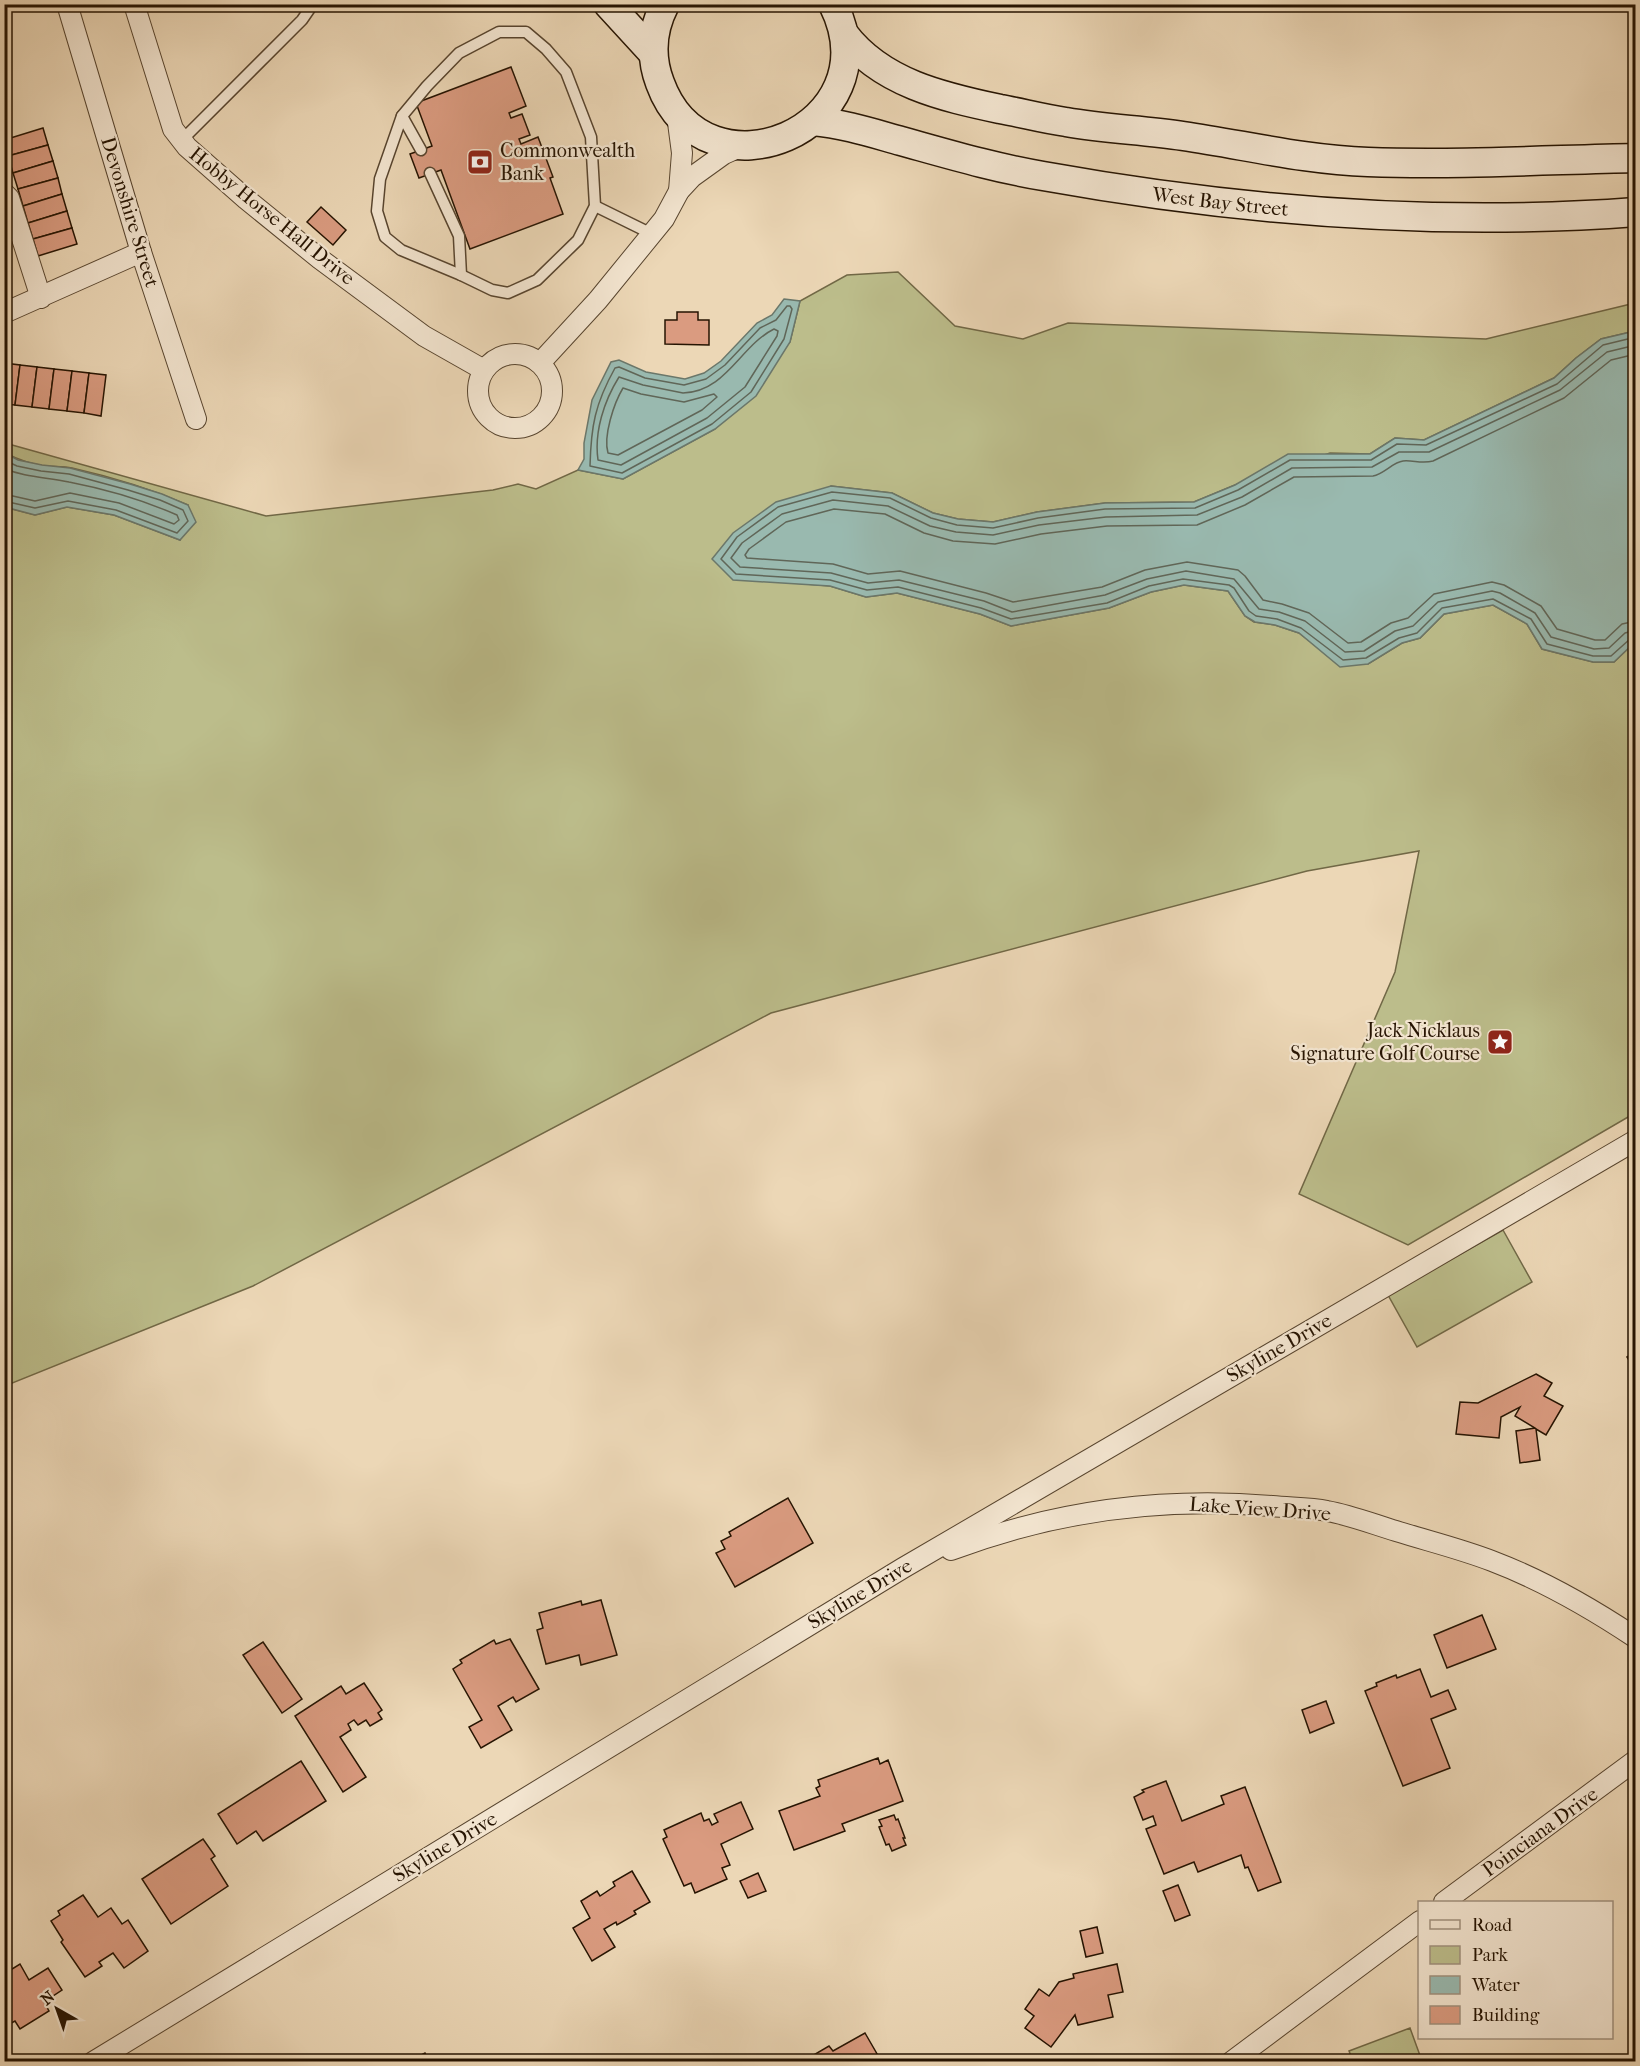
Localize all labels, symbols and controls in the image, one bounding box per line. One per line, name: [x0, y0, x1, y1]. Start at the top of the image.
street label: Devonshire Street: [96, 134, 164, 290]
place label: Commonwealth Bank: [500, 139, 636, 185]
street label: Hobby Horse Hall Drive: [185, 142, 359, 290]
bank icon: Commonwealth Bank: [465, 147, 495, 177]
street label: West Bay Street: [1150, 182, 1289, 220]
place label: Jack Nicklaus Signature Golf Course: [1290, 1019, 1480, 1065]
place icon: Jack Nicklaus Signature Golf Course: [1485, 1027, 1515, 1057]
street label: Skyline Drive: [1223, 1309, 1336, 1387]
street label: Lake View Drive: [1188, 1493, 1332, 1525]
street label: Skyline Drive: [804, 1554, 916, 1634]
street label: Poinciana Drive: [1478, 1782, 1602, 1882]
street label: Skyline Drive: [389, 1807, 501, 1887]
legend: [1418, 1901, 1613, 2039]
text: Road: [1472, 1915, 1512, 1936]
text: Park: [1472, 1945, 1509, 1966]
text: Water: [1471, 1975, 1520, 1996]
north arrow: [27, 1979, 87, 2039]
text: N: [37, 1986, 59, 2009]
text: Building: [1472, 2005, 1540, 2026]

